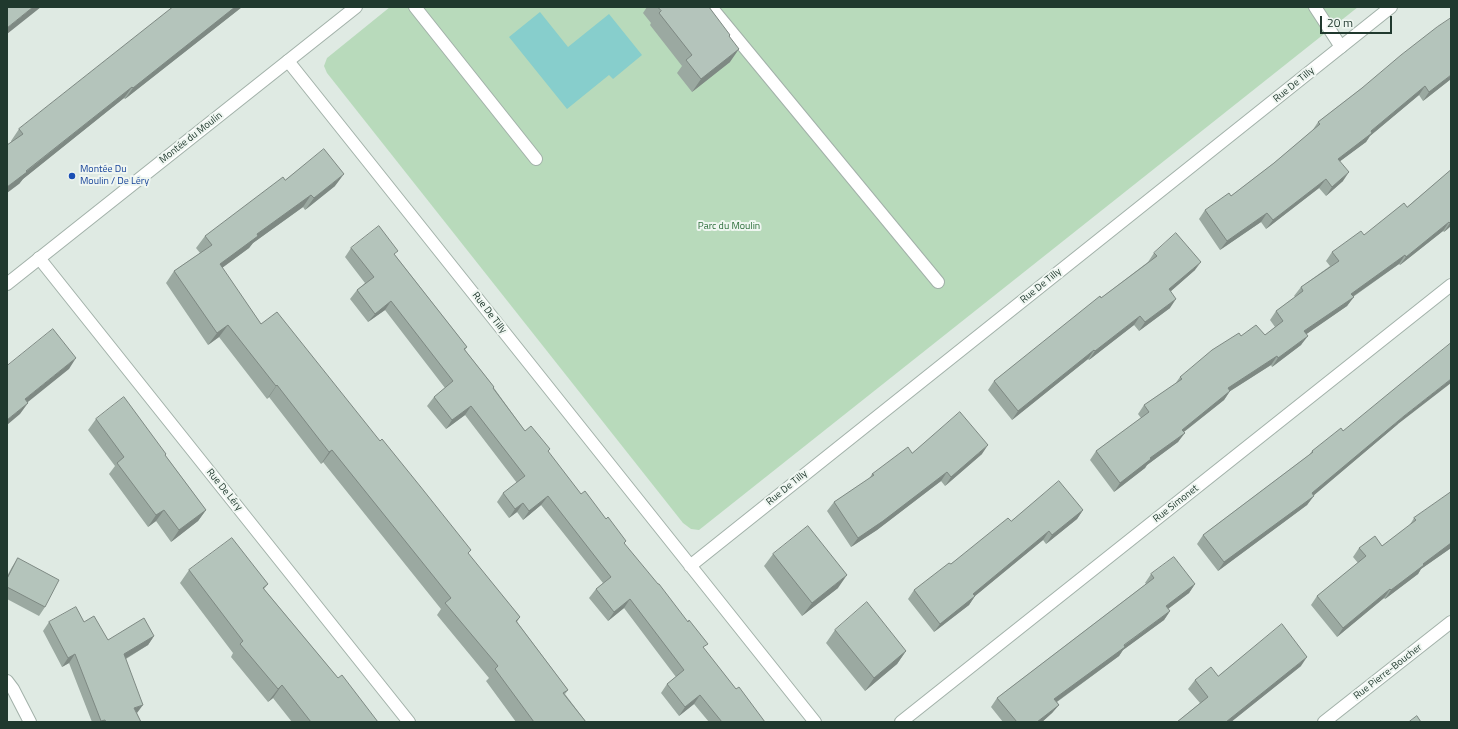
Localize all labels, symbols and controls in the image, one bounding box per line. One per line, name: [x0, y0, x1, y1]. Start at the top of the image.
scale bar: [1322, 8, 1394, 34]
text: 20 m: [1327, 13, 1353, 32]
street label: Rue De Tilly: [1271, 65, 1317, 105]
street label: Montée du Moulin: [157, 110, 225, 166]
place label: Montée Du Moulin / De Léry: [80, 164, 149, 188]
marker: Montée Du Moulin / De Léry: [67, 171, 77, 181]
park label: Parc du Moulin: [698, 221, 760, 233]
street label: Rue De Tilly: [1018, 266, 1064, 306]
street label: Rue De Tilly: [469, 290, 509, 336]
street label: Rue De Léry: [203, 467, 245, 513]
street label: Rue De Tilly: [764, 468, 810, 508]
street label: Rue Simonet: [1151, 483, 1201, 525]
street label: Rue Pierre-Boucher: [1352, 642, 1424, 702]

